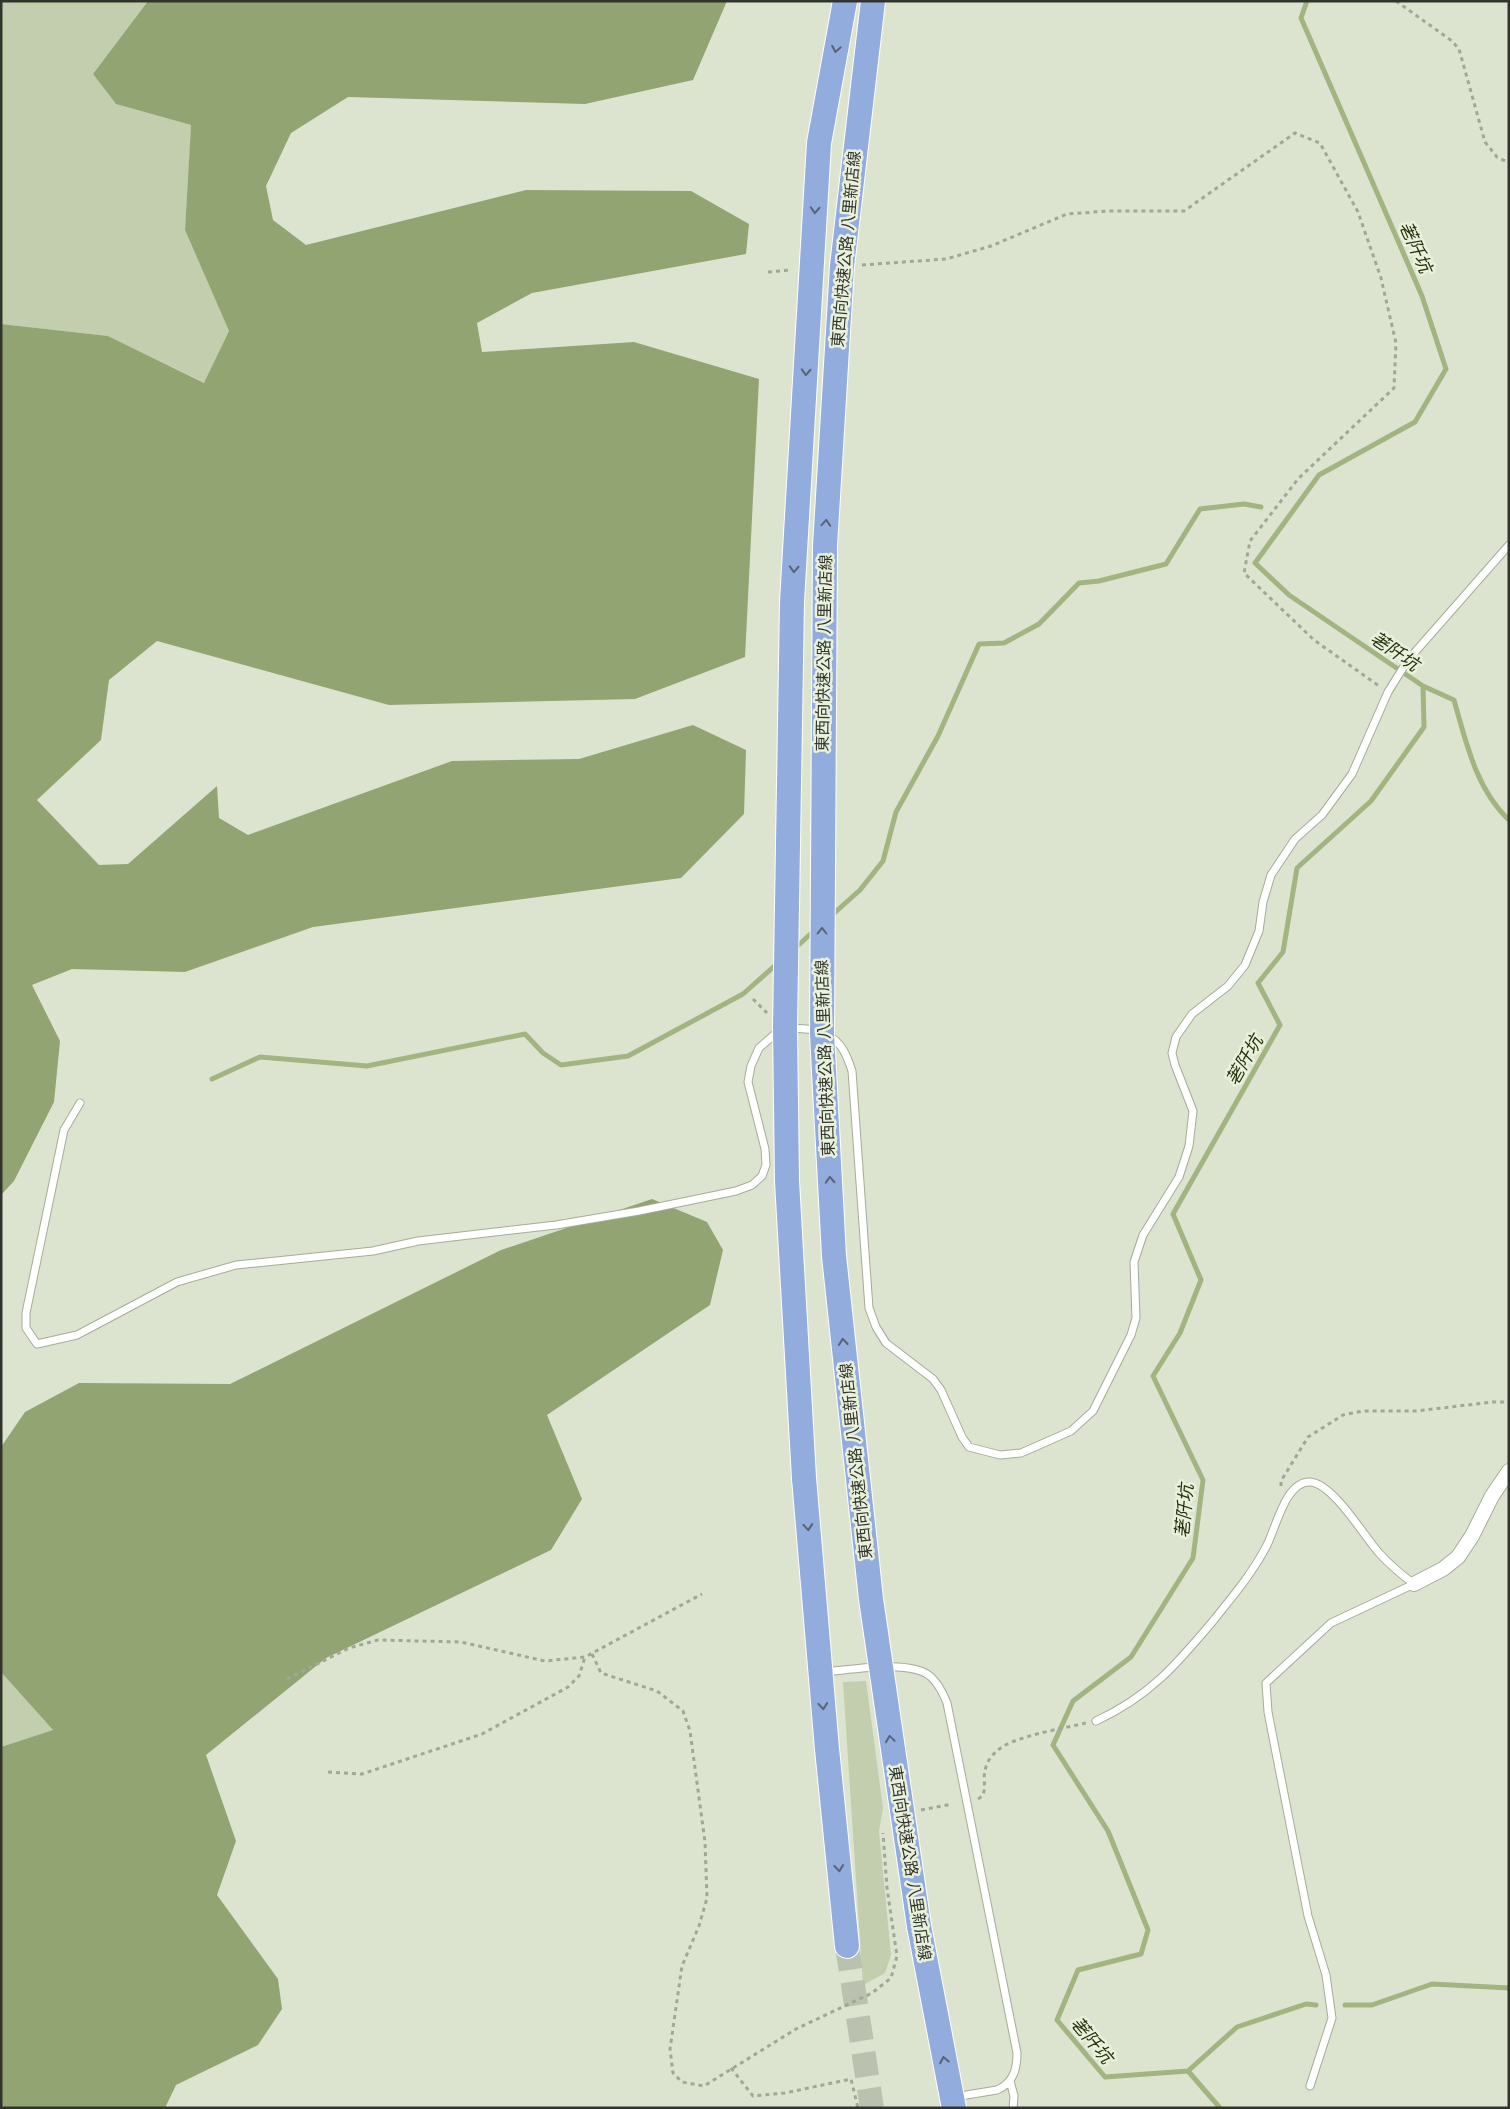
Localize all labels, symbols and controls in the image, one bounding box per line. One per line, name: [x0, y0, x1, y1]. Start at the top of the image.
one-way arrow: [831, 45, 841, 54]
street label: 東西向快速公路 八里新店線: [828, 150, 864, 348]
one-way arrow: [810, 206, 821, 214]
water label: 荖阡坑: [1395, 218, 1438, 279]
one-way arrow: [800, 369, 811, 377]
one-way arrow: [821, 519, 832, 527]
street label: 東西向快速公路 八里新店線: [813, 554, 835, 752]
one-way arrow: [789, 566, 800, 574]
water label: 荖阡坑: [1367, 627, 1426, 676]
one-way arrow: [817, 926, 827, 934]
street label: 東西向快速公路 八里新店線: [812, 959, 838, 1157]
water label: 荖阡坑: [1221, 1029, 1268, 1089]
one-way arrow: [824, 1176, 835, 1184]
one-way arrow: [838, 1338, 849, 1346]
street label: 東西向快速公路 八里新店線: [836, 1362, 876, 1560]
water label: 荖阡坑: [1171, 1480, 1197, 1539]
one-way arrow: [802, 1523, 813, 1531]
one-way arrow: [817, 1702, 828, 1710]
one-way arrow: [885, 1735, 896, 1743]
street label: 東西向快速公路 八里新店線: [885, 1764, 935, 1962]
one-way arrow: [833, 1864, 844, 1872]
water label: 荖阡坑: [1067, 2013, 1119, 2070]
one-way arrow: [940, 2056, 950, 2064]

